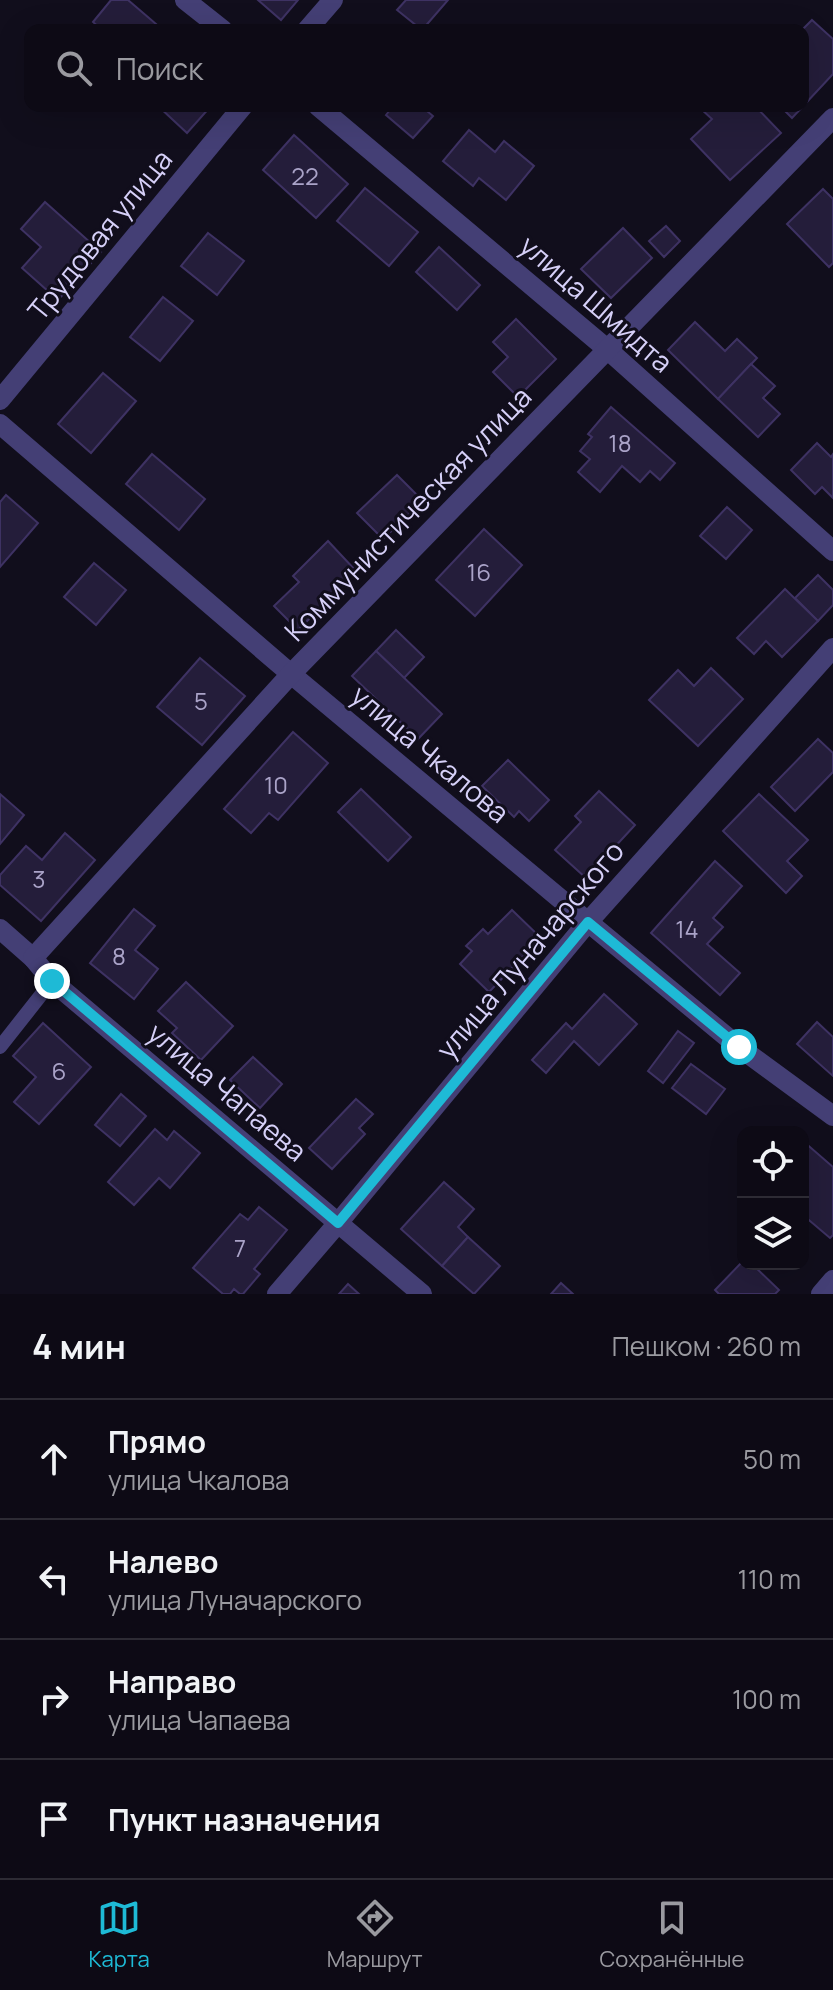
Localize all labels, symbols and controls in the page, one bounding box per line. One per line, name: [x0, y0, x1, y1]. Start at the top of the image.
search box: [24, 24, 809, 112]
icon: search: [52, 46, 96, 90]
text: Поиск: [116, 48, 203, 89]
street label: Трудовая улица: [19, 141, 180, 328]
house number: 22: [291, 159, 319, 192]
street label: улица Шмидта: [512, 226, 681, 380]
street label: Коммунистическая улица: [276, 378, 539, 649]
house number: 18: [608, 426, 632, 459]
house number: 16: [467, 555, 491, 588]
street label: улица Чкалова: [344, 676, 518, 831]
house number: 5: [194, 684, 208, 717]
house number: 10: [264, 768, 288, 801]
street label: улица Луначарского: [427, 832, 632, 1066]
house number: 3: [32, 862, 46, 895]
house number: 14: [675, 912, 699, 945]
house number: 8: [112, 939, 126, 972]
route end: [34, 963, 70, 999]
street label: улица Чапаева: [140, 1013, 315, 1169]
route start: [721, 1029, 757, 1065]
house number: 6: [52, 1054, 66, 1087]
map controls: [737, 1126, 809, 1270]
button: locate: [737, 1126, 809, 1198]
button: layers: [737, 1198, 809, 1270]
house number: 7: [234, 1231, 246, 1264]
text: 4 мин: [32, 1323, 126, 1369]
text: Пешком · 260 m: [612, 1328, 801, 1364]
text: Прямо: [108, 1421, 206, 1462]
icon: ahead: [32, 1437, 76, 1481]
text: 50 m: [743, 1441, 801, 1477]
text: улица Чкалова: [108, 1462, 290, 1498]
text: Налево: [108, 1541, 218, 1582]
icon: left: [32, 1557, 76, 1601]
text: 110 m: [738, 1561, 801, 1597]
text: улица Луначарского: [108, 1582, 362, 1618]
text: Направо: [108, 1661, 236, 1702]
icon: right: [32, 1677, 76, 1721]
text: 100 m: [732, 1681, 801, 1717]
text: улица Чапаева: [108, 1702, 291, 1738]
icon: arrive: [32, 1797, 76, 1841]
text: Пункт назначения: [108, 1799, 381, 1840]
tab: Карта: [89, 1896, 150, 1974]
tab: Маршрут: [327, 1896, 423, 1974]
tab: Сохранённые: [600, 1896, 744, 1974]

